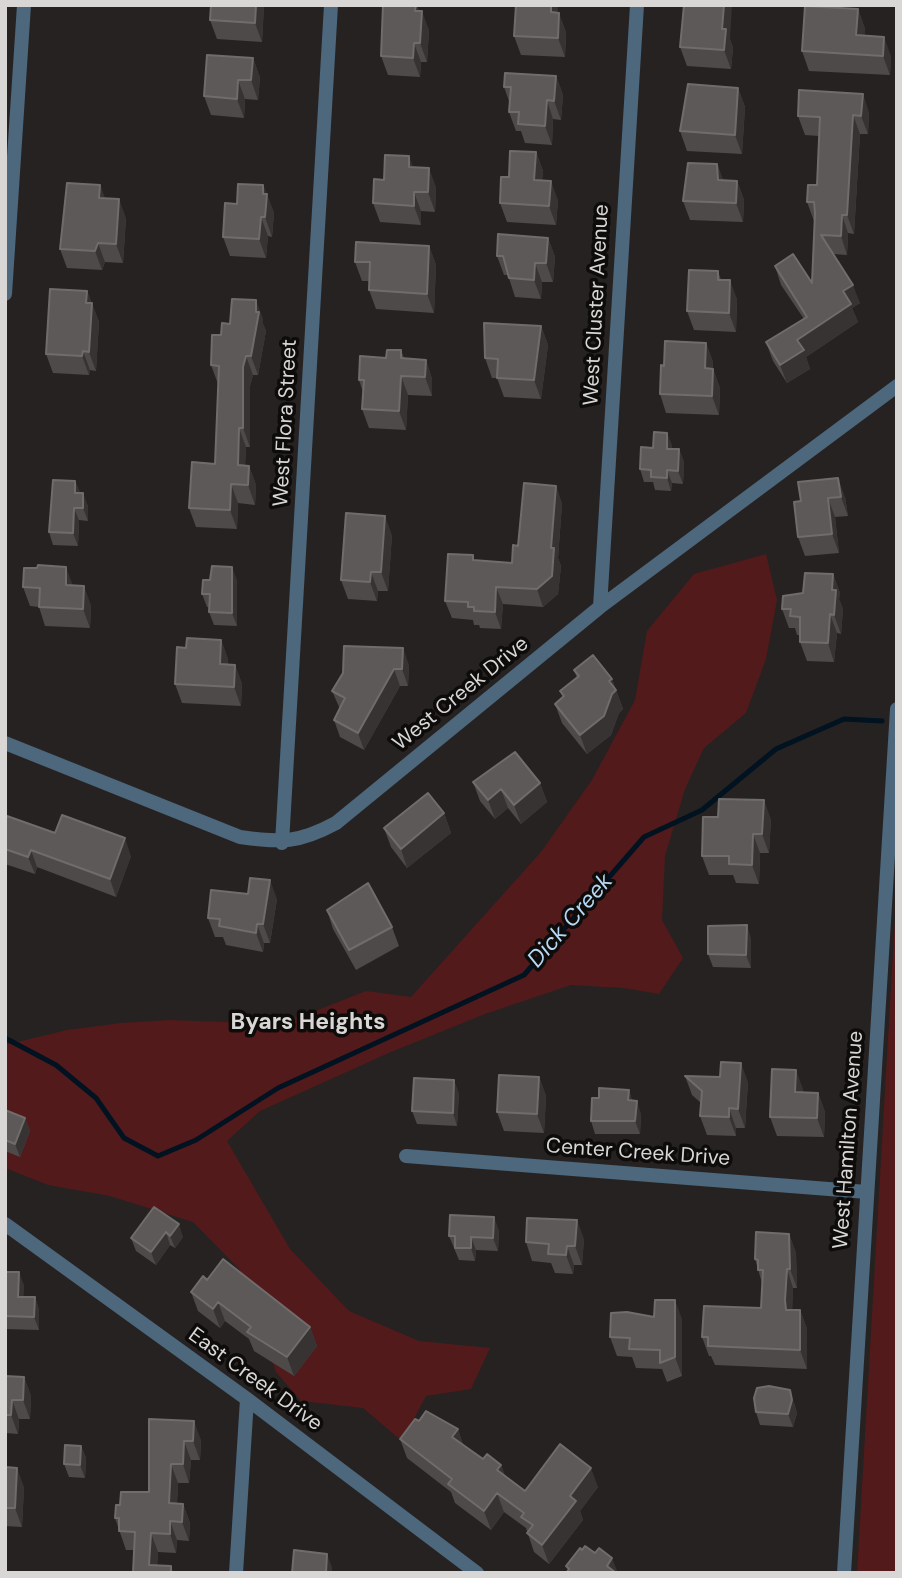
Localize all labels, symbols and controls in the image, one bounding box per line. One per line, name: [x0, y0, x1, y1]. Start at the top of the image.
street label: West Cluster Avenue: [579, 204, 615, 406]
street label: West Flora Street: [269, 339, 303, 507]
street label: West Creek Drive: [388, 632, 534, 756]
water label: Dick Creek: [523, 868, 619, 974]
district label: Byars Heights: [231, 1009, 385, 1037]
street label: West Hamilton Avenue: [829, 1030, 869, 1250]
street label: Center Creek Drive: [545, 1134, 731, 1172]
street label: East Creek Drive: [183, 1323, 327, 1437]

